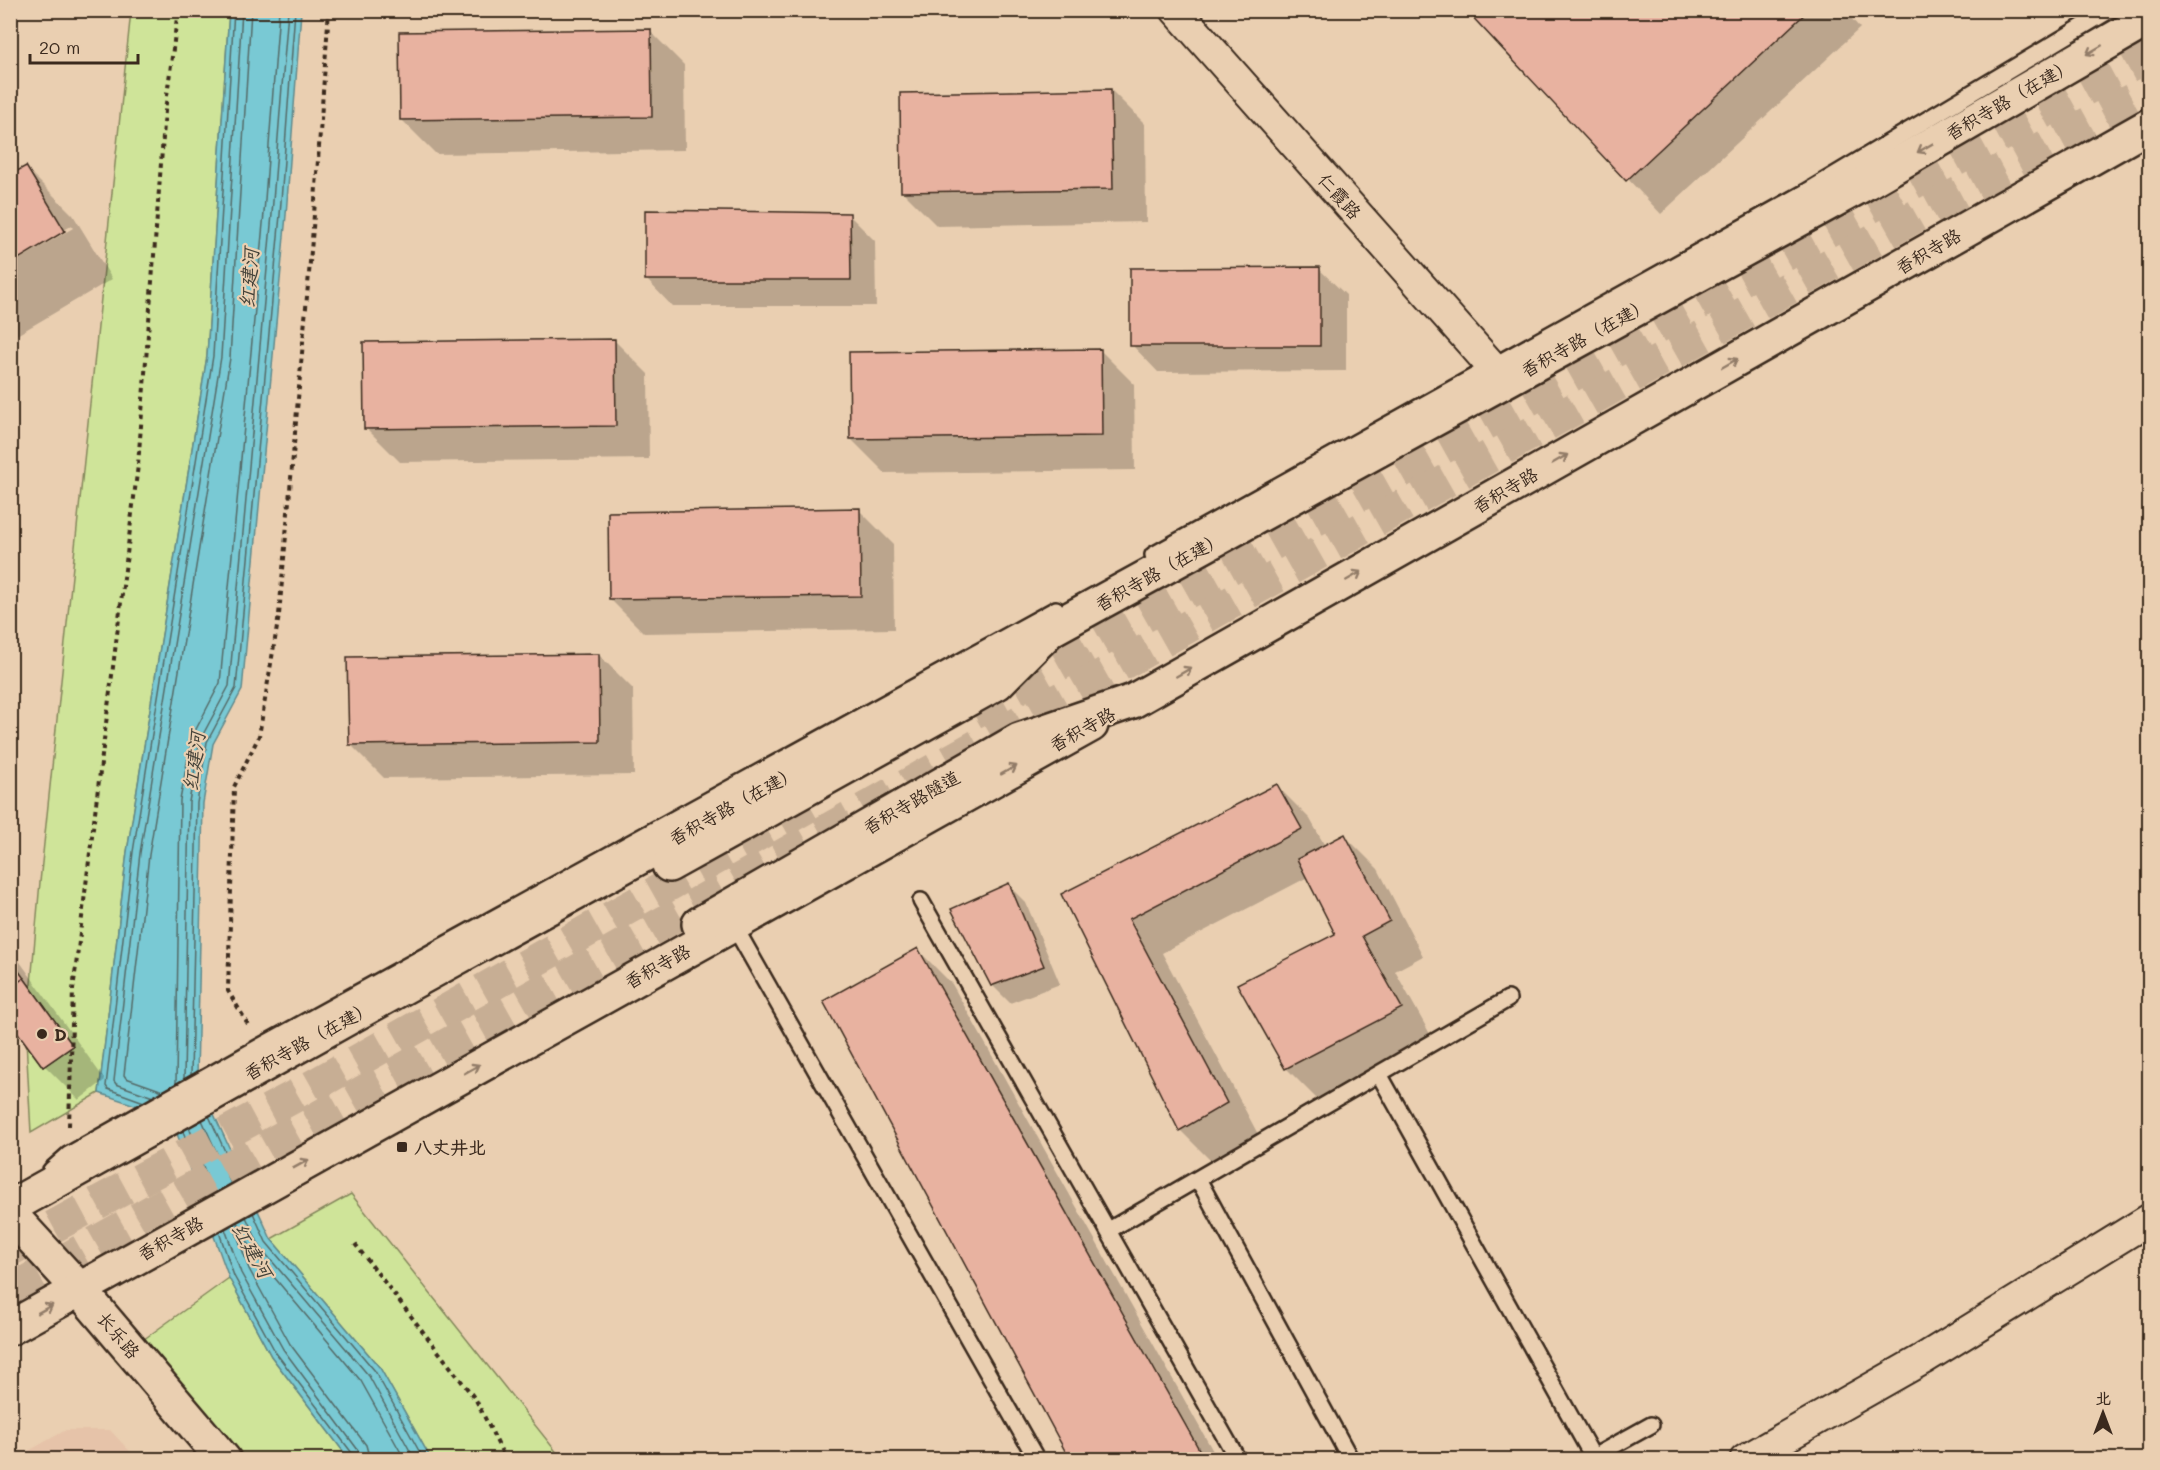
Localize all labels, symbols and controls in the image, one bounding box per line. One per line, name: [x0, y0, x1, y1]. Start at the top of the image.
scale bar: [30, 27, 138, 65]
text: 20 m: [39, 35, 80, 59]
one-way arrow: [2086, 45, 2103, 57]
street label: 香积寺路（在建）: [1941, 53, 2077, 145]
one-way arrow: [1917, 142, 1934, 154]
street label: 仁霞路: [1313, 168, 1367, 224]
street label: 香积寺路: [1891, 223, 1965, 279]
water label: 红建河: [233, 244, 263, 309]
street label: 香积寺路（在建）: [1516, 292, 1654, 382]
one-way arrow: [1721, 357, 1738, 369]
one-way arrow: [1551, 453, 1568, 465]
street label: 香积寺路: [1468, 462, 1542, 518]
street label: 香积寺路（在建）: [1090, 526, 1228, 616]
one-way arrow: [1345, 570, 1362, 582]
one-way arrow: [1175, 666, 1192, 678]
street label: 香积寺路: [1045, 701, 1119, 757]
water label: 红建河: [176, 727, 210, 792]
street label: 香积寺路（在建）: [664, 760, 802, 850]
one-way arrow: [1000, 764, 1017, 776]
street label: 香积寺路隧道: [858, 765, 964, 839]
street label: 香积寺路: [620, 938, 694, 994]
street label: 香积寺路（在建）: [239, 995, 377, 1085]
place label: D: [54, 1022, 67, 1046]
marker: D: [35, 1027, 49, 1041]
one-way arrow: [463, 1063, 480, 1075]
place label: 八丈井北: [414, 1135, 486, 1159]
marker: 八丈井北: [395, 1140, 409, 1154]
one-way arrow: [292, 1158, 310, 1169]
street label: 香积寺路: [133, 1210, 207, 1266]
water label: 红建河: [227, 1218, 281, 1285]
one-way arrow: [36, 1302, 53, 1314]
street label: 长乐路: [92, 1307, 146, 1363]
north arrow: [2073, 1383, 2133, 1443]
text: 北: [2095, 1387, 2111, 1408]

